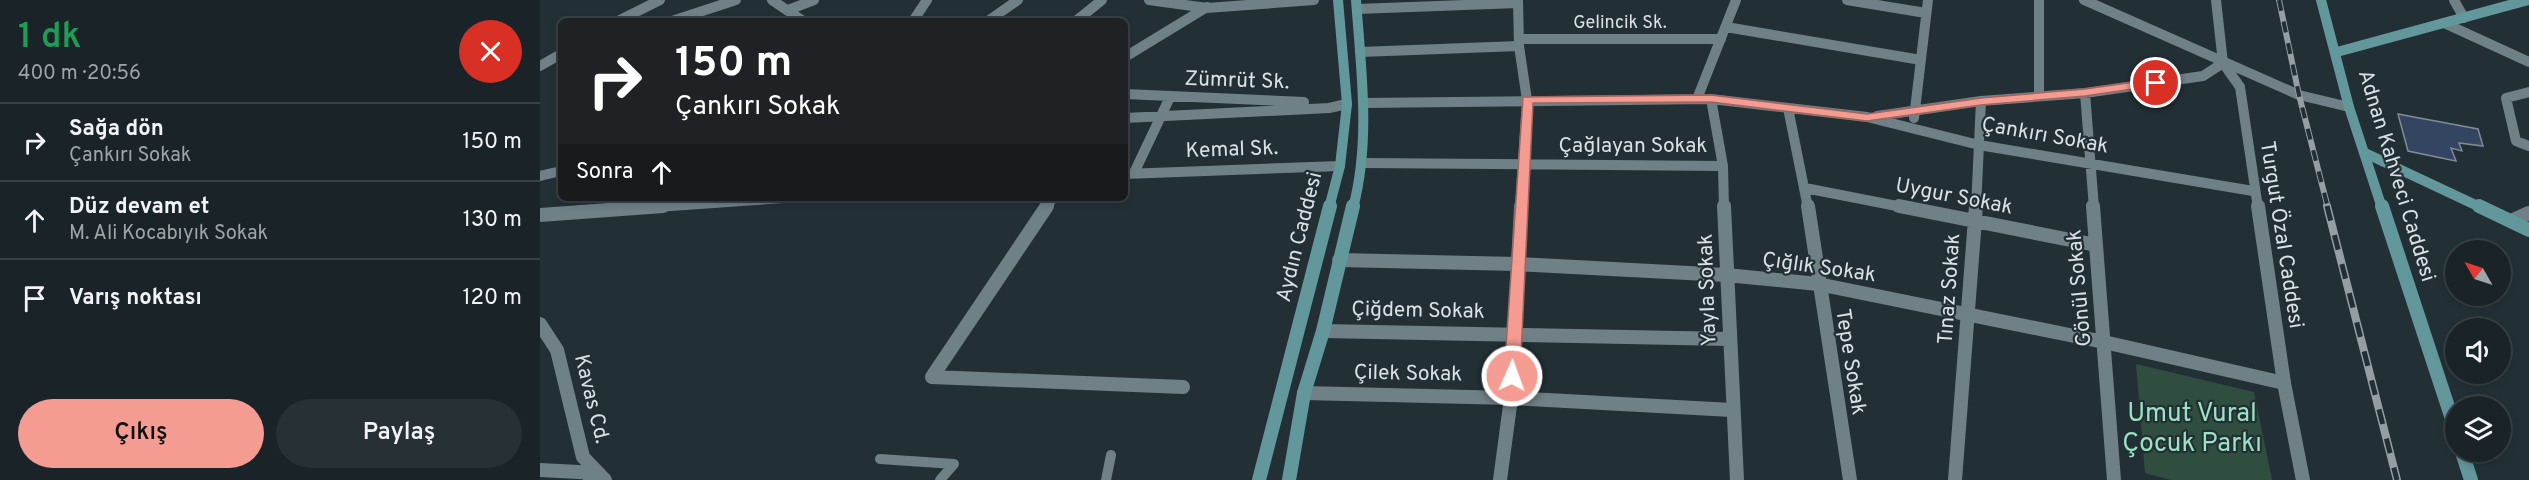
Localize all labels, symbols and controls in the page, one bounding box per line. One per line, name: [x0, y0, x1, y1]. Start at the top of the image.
street label: Gelincik Sk.: [1573, 12, 1667, 35]
text: 1 dk: [18, 15, 81, 61]
button: close: [459, 20, 522, 83]
text: 150 m: [675, 38, 792, 91]
icon: right: [576, 42, 654, 120]
pin: [2130, 57, 2181, 108]
text: 400 m · 20:56: [18, 61, 141, 87]
street label: Zümrüt Sk.: [1184, 66, 1290, 96]
icon: arrive: [2139, 66, 2172, 99]
street label: Adnan Kahveci Caddesi: [2351, 67, 2441, 285]
text: Çankırı Sokak: [675, 90, 840, 124]
street label: Çankırı Sokak: [1979, 112, 2111, 160]
text: Sağa dön: [69, 116, 164, 143]
icon: right: [18, 126, 51, 159]
text: 150 m: [462, 129, 522, 156]
street label: Çağlayan Sokak: [1559, 133, 1707, 160]
street label: Kemal Sk.: [1185, 135, 1279, 165]
street label: Turgut Özal Caddesi: [2253, 139, 2309, 331]
text: Çankırı Sokak: [69, 143, 191, 169]
icon: ahead: [645, 156, 678, 189]
text: Sonra: [576, 159, 633, 186]
street label: Aydın Caddesi: [1271, 169, 1329, 305]
street label: Uygur Sokak: [1893, 172, 2015, 222]
text: Düz devam et: [69, 194, 209, 221]
icon: ahead: [18, 204, 51, 237]
text: 130 m: [463, 207, 522, 234]
text: M. Ali Kocabıyık Sokak: [69, 221, 268, 247]
street label: Gönül Sokak: [2061, 228, 2099, 348]
street label: Yayla Sokak: [1693, 233, 1723, 347]
street label: Tınaz Sokak: [1933, 233, 1967, 345]
north arrow: [2445, 240, 2511, 306]
map controls: [2445, 240, 2511, 462]
street label: Çığlık Sokak: [1760, 247, 1878, 289]
icon: arrive: [18, 282, 51, 315]
text: Varış noktası: [69, 285, 202, 312]
text: 120 m: [462, 285, 522, 312]
street label: Çiğdem Sokak: [1351, 296, 1485, 326]
street label: Tepe Sokak: [1828, 307, 1872, 417]
button: sound: [2445, 318, 2511, 384]
position arrow: [1480, 344, 1544, 408]
street label: Kavas Cd.: [567, 352, 615, 446]
street label: Çilek Sokak: [1353, 360, 1463, 388]
button: layers: [2445, 396, 2511, 462]
park label: Umut Vural Çocuk Parkı: [2122, 398, 2262, 461]
button: Çıkış: [18, 399, 264, 468]
button: Paylaş: [276, 399, 522, 468]

